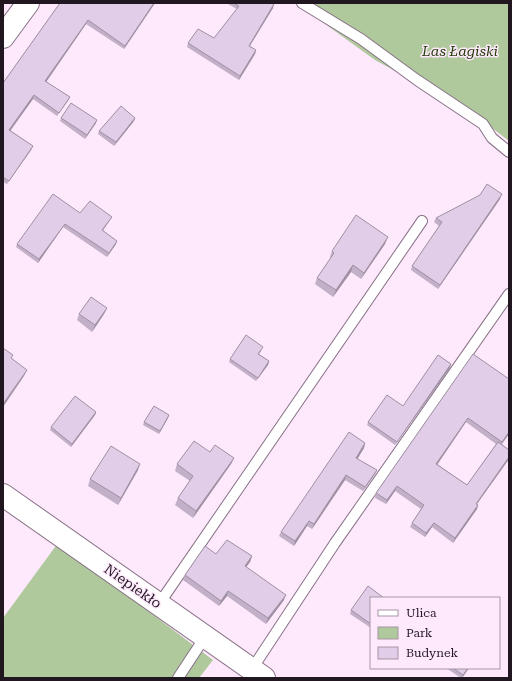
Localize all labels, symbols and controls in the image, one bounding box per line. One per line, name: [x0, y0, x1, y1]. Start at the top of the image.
park label: Las Łagiski: [421, 43, 498, 59]
street label: Niepiekło: [101, 560, 165, 612]
legend: [370, 597, 500, 669]
text: Ulica: [406, 606, 437, 620]
text: Park: [406, 626, 433, 640]
text: Budynek: [406, 646, 458, 660]

